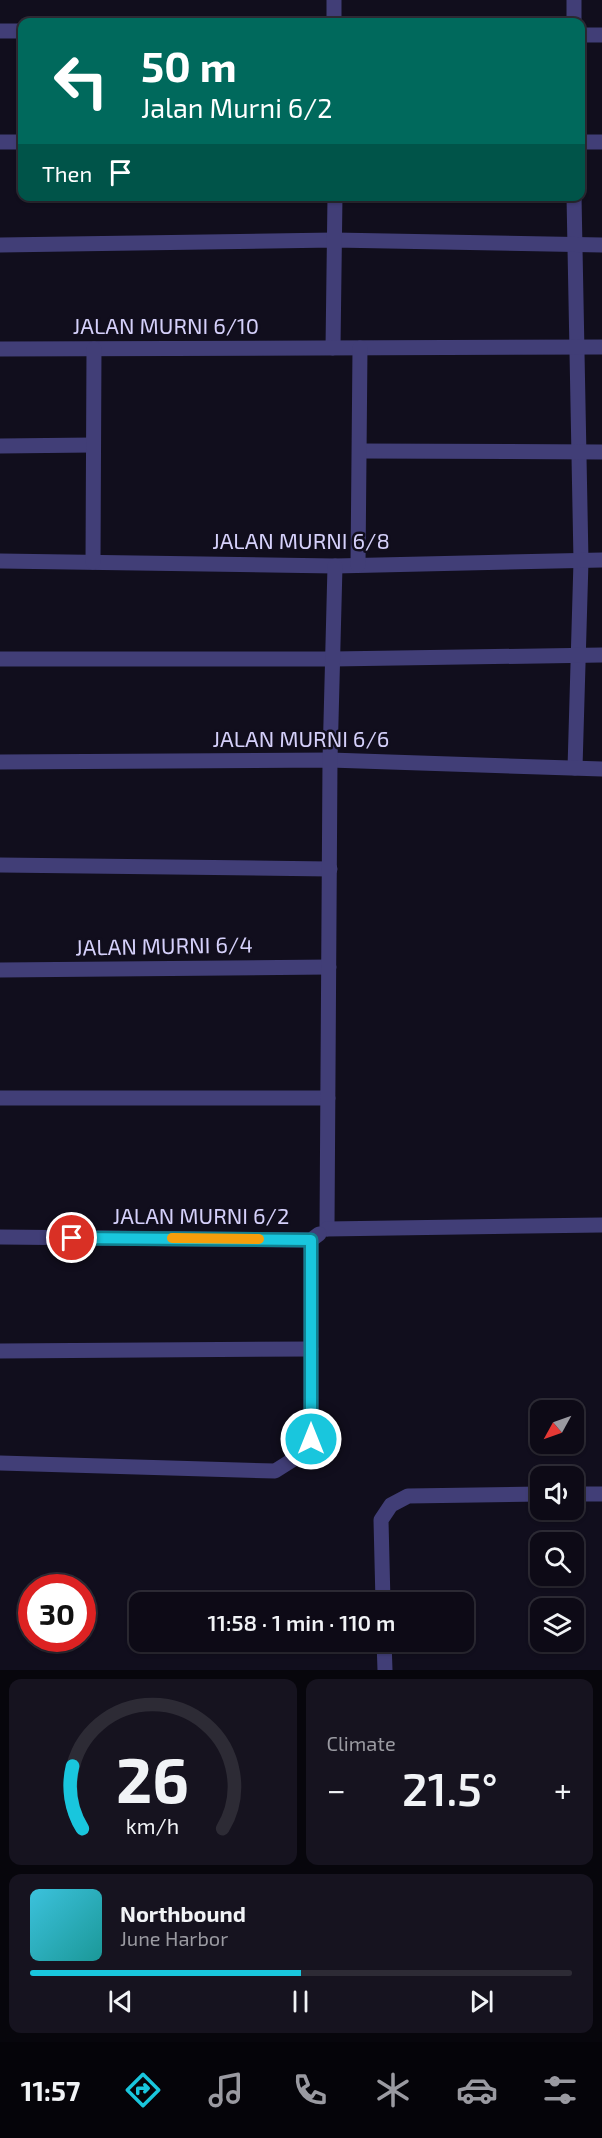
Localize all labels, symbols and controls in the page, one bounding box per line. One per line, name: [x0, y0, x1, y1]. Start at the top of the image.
text: 50 m: [141, 40, 237, 90]
icon: left: [42, 42, 120, 120]
text: Jalan Murni 6/2: [141, 91, 332, 123]
icon: arrive: [104, 156, 137, 189]
text: Then: [42, 160, 92, 186]
street label: JALAN MURNI 6/10: [73, 312, 259, 338]
street label: JALAN MURNI 6/8: [212, 527, 390, 553]
street label: JALAN MURNI 6/6: [213, 725, 389, 751]
street label: JALAN MURNI 6/4: [75, 930, 253, 960]
street label: JALAN MURNI 6/2: [113, 1202, 289, 1228]
pin: [46, 1212, 97, 1263]
icon: arrive: [55, 1221, 88, 1254]
north arrow: [530, 1400, 584, 1454]
map controls: [530, 1400, 584, 1652]
position arrow: [279, 1407, 343, 1471]
button: sound: [530, 1466, 584, 1520]
button: search: [530, 1532, 584, 1586]
speed limit sign: 30: [18, 1574, 96, 1652]
button: layers: [530, 1598, 584, 1652]
text: 11:58 · 1 min · 110 m: [208, 1609, 395, 1635]
text: Climate: [327, 1731, 396, 1755]
text: 26: [116, 1741, 189, 1816]
text: 21.5°: [402, 1761, 498, 1815]
text: −: [327, 1769, 346, 1809]
text: +: [554, 1769, 572, 1809]
text: km/h: [126, 1813, 179, 1838]
text: Northbound: [120, 1900, 246, 1926]
text: June Harbor: [120, 1926, 228, 1950]
icon: previous: [104, 1985, 137, 2018]
icon: pause: [284, 1985, 317, 2018]
icon: next: [465, 1985, 498, 2018]
icon: directions: [122, 2069, 164, 2111]
icon: music: [205, 2069, 247, 2111]
icon: phone: [289, 2069, 331, 2111]
icon: climate: [372, 2069, 414, 2111]
icon: car: [456, 2069, 498, 2111]
icon: filters: [539, 2069, 581, 2111]
text: 11:57: [21, 2074, 80, 2106]

